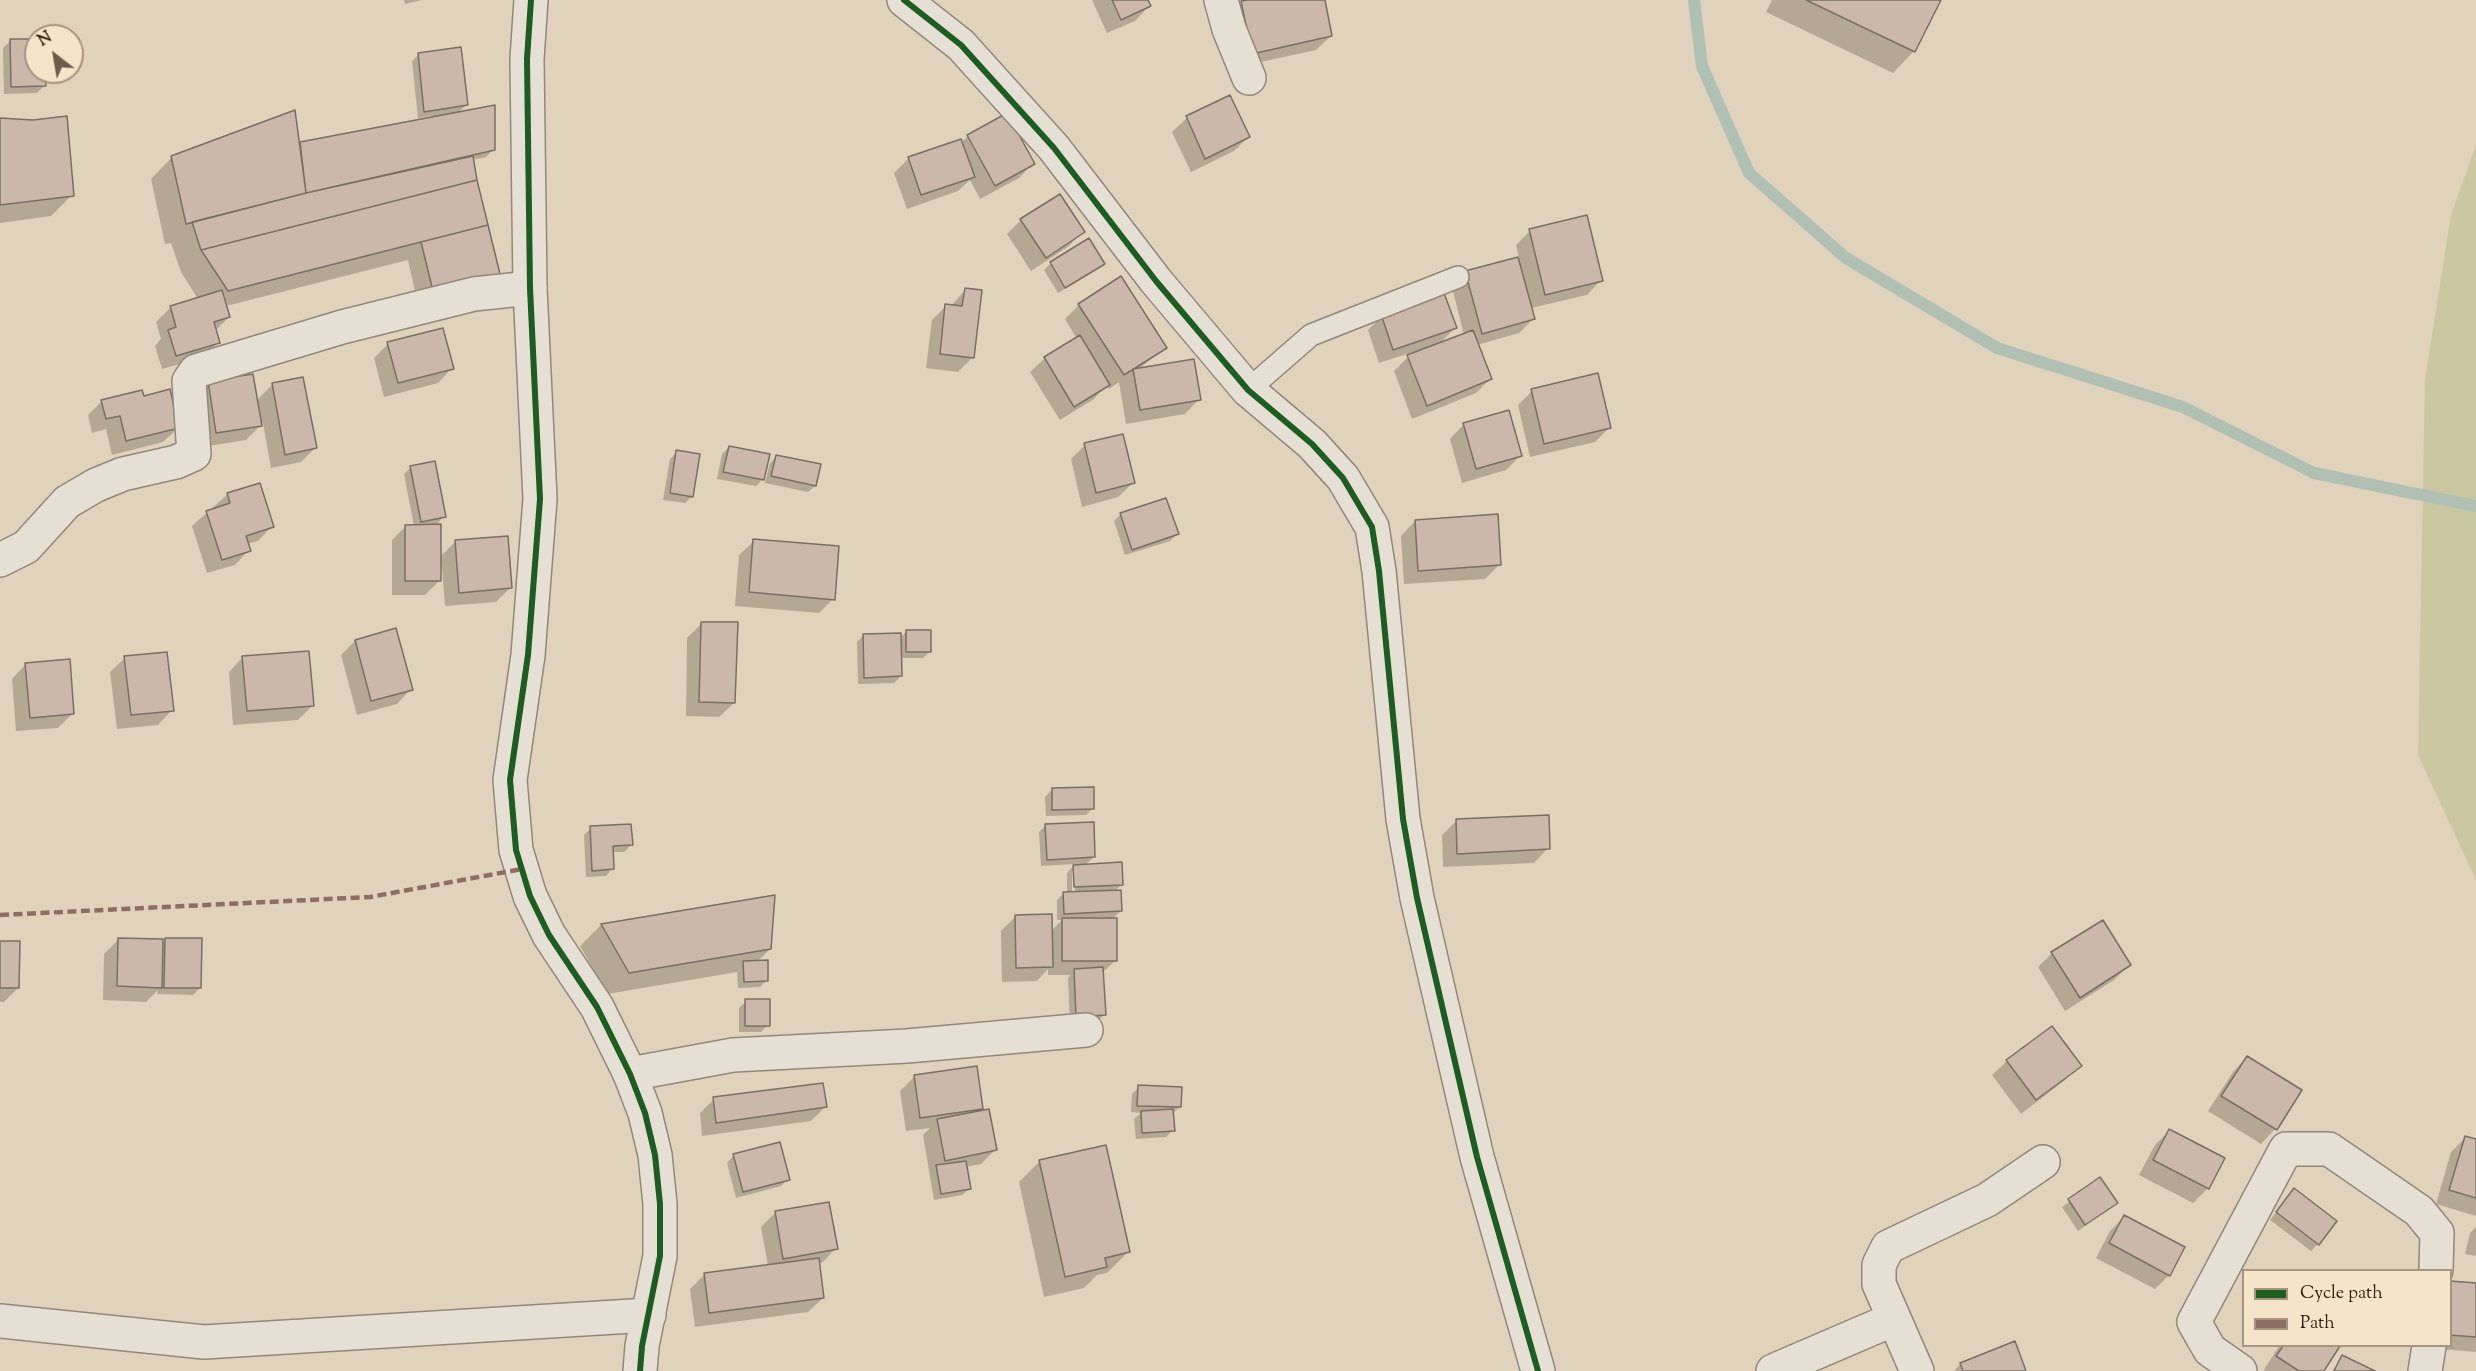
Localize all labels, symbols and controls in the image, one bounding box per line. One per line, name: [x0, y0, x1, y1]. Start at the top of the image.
north arrow: [24, 24, 84, 84]
text: N: [34, 27, 57, 53]
legend: [2242, 1269, 2452, 1347]
text: Cycle path: [2300, 1281, 2383, 1307]
text: Path: [2300, 1311, 2335, 1337]

